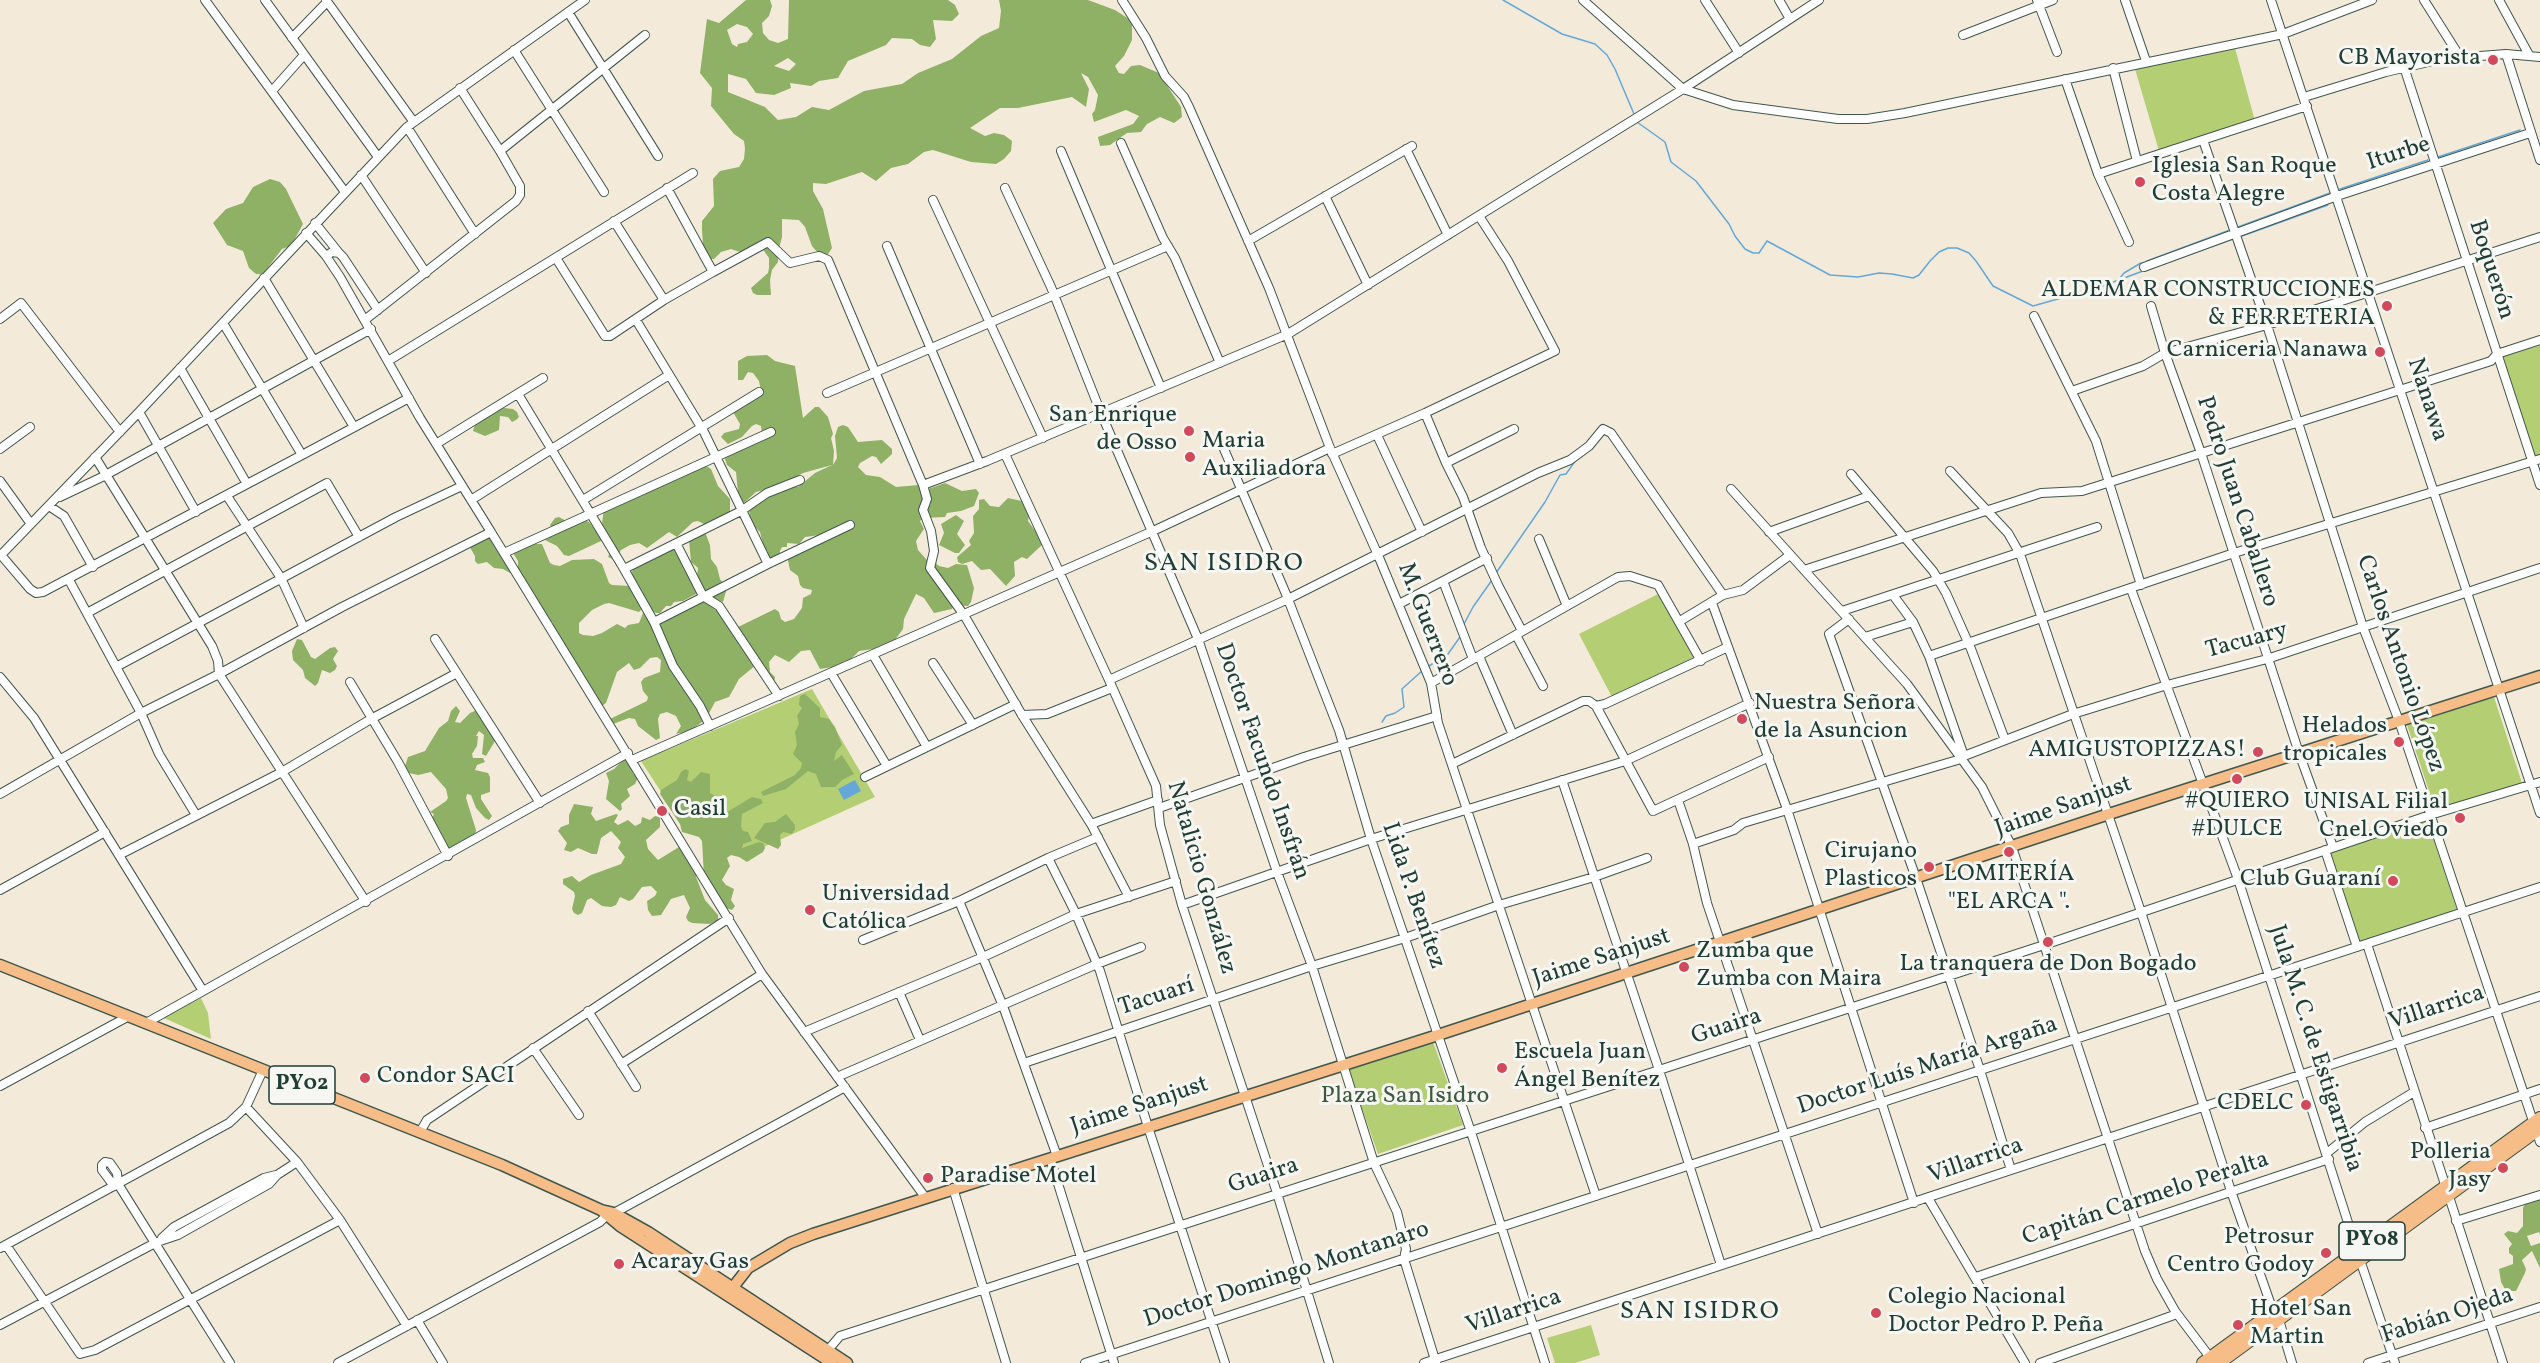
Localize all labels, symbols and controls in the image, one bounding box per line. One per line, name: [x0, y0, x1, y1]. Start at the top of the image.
place label: CB Mayorista: [2339, 46, 2481, 74]
marker: CB Mayorista: [2486, 53, 2500, 67]
street label: Iturbe: [2364, 131, 2434, 179]
place label: Iglesia San Roque Costa Alegre: [2152, 154, 2337, 210]
marker: Iglesia San Roque Costa Alegre: [2133, 175, 2147, 189]
street label: Boquerón: [2460, 217, 2520, 323]
place label: ALDEMAR CONSTRUCCIONES & FERRETERIA: [2041, 278, 2375, 334]
marker: ALDEMAR CONSTRUCCIONES & FERRETERIA: [2380, 299, 2394, 313]
place label: Carniceria Nanawa: [2167, 338, 2368, 366]
marker: Carniceria Nanawa: [2373, 345, 2387, 359]
street label: Nanawa: [2399, 355, 2453, 445]
street label: Pedro Juan Caballero: [2188, 393, 2284, 611]
place label: San Enrique de Osso: [1049, 403, 1177, 459]
marker: San Enrique de Osso: [1182, 424, 1196, 438]
place label: Maria Auxiliadora: [1202, 429, 1326, 485]
marker: Maria Auxiliadora: [1183, 450, 1197, 464]
district label: SAN ISIDRO: [1144, 549, 1304, 581]
street label: Carlos Antonio López: [2348, 552, 2450, 776]
street label: M. Guerrero: [1389, 559, 1463, 691]
street label: Tacuary: [2203, 617, 2291, 667]
street label: Doctor Facundo Insfrán: [1207, 640, 1315, 884]
place label: Nuestra Señora de la Asuncion: [1754, 691, 1916, 747]
marker: Nuestra Señora de la Asuncion: [1735, 712, 1749, 726]
place label: Helados tropicales: [2283, 714, 2387, 770]
marker: Helados tropicales: [2392, 735, 2406, 749]
place label: AMIGUSTOPIZZAS!: [2028, 738, 2246, 766]
marker: AMIGUSTOPIZZAS!: [2251, 745, 2265, 759]
street label: Jaime Sanjust: [1992, 771, 2136, 845]
marker: #QUIERO #DULCE: [2230, 772, 2244, 786]
street label: Natalicio González: [1159, 778, 1241, 978]
place label: #QUIERO #DULCE: [2185, 789, 2289, 845]
place label: UNISAL Filial Cnel.Oviedo: [2304, 790, 2448, 846]
place label: Casil: [674, 797, 726, 825]
marker: Casil: [655, 804, 669, 818]
marker: UNISAL Filial Cnel.Oviedo: [2453, 811, 2467, 825]
street label: Lida P. Benítez: [1374, 819, 1450, 973]
place label: Cirujano Plasticos: [1824, 839, 1917, 895]
marker: LOMITERÍA "EL ARCA ".: [2002, 845, 2016, 859]
marker: Cirujano Plasticos: [1922, 860, 1936, 874]
place label: LOMITERÍA "EL ARCA ".: [1944, 862, 2074, 918]
place label: Club Guaraní: [2240, 867, 2381, 895]
marker: Club Guaraní: [2386, 874, 2400, 888]
place label: Universidad Católica: [822, 882, 950, 938]
marker: Universidad Católica: [803, 903, 817, 917]
street label: Jula M. C. de Estigarribia: [2260, 922, 2368, 1176]
street label: Jaime Sanjust: [1530, 923, 1674, 995]
marker: La tranquera de Don Bogado: [2041, 935, 2055, 949]
place label: Zumba que Zumba con Maira: [1696, 939, 1882, 995]
place label: La tranquera de Don Bogado: [1899, 952, 2197, 980]
marker: Zumba que Zumba con Maira: [1677, 960, 1691, 974]
street label: Tacuarí: [1115, 972, 1199, 1024]
street label: Villarrica: [2386, 980, 2488, 1038]
street label: Guaira: [1688, 1003, 1766, 1053]
street label: Doctor Luís María Argaña: [1794, 1011, 2062, 1123]
place label: Escuela Juan Ángel Benítez: [1514, 1040, 1660, 1096]
marker: Escuela Juan Ángel Benítez: [1495, 1061, 1509, 1075]
place label: Condor SACI: [377, 1064, 515, 1092]
road number: PY02: [269, 1066, 335, 1104]
marker: Condor SACI: [358, 1071, 372, 1085]
street label: Jaime Sanjust: [1068, 1071, 1212, 1143]
park label: Plaza San Isidro: [1321, 1084, 1489, 1112]
place label: CDELC: [2217, 1091, 2294, 1119]
marker: CDELC: [2299, 1098, 2313, 1112]
street label: Villarrica: [1925, 1132, 2027, 1192]
place label: Polleria Jasy: [2410, 1140, 2491, 1196]
street label: Capitán Carmelo Peralta: [2019, 1147, 2273, 1253]
street label: Guaira: [1225, 1152, 1303, 1202]
marker: Polleria Jasy: [2496, 1161, 2510, 1175]
place label: Paradise Motel: [940, 1164, 1096, 1192]
marker: Paradise Motel: [921, 1171, 935, 1185]
street label: Doctor Domingo Montanaro: [1141, 1216, 1433, 1336]
road number: PY08: [2339, 1222, 2405, 1260]
place label: Petrosur Centro Godoy: [2167, 1225, 2314, 1281]
marker: Petrosur Centro Godoy: [2319, 1246, 2333, 1260]
place label: Acaray Gas: [631, 1250, 749, 1278]
marker: Acaray Gas: [612, 1257, 626, 1271]
street label: Fabián Ojeda: [2378, 1282, 2518, 1352]
street label: Villarrica: [1463, 1284, 1565, 1342]
place label: Colegio Nacional Doctor Pedro P. Peña: [1888, 1285, 2104, 1341]
district label: SAN ISIDRO: [1620, 1297, 1780, 1329]
place label: Hotel San Martin: [2250, 1297, 2352, 1353]
marker: Colegio Nacional Doctor Pedro P. Peña: [1869, 1306, 1883, 1320]
marker: Hotel San Martin: [2231, 1318, 2245, 1332]

